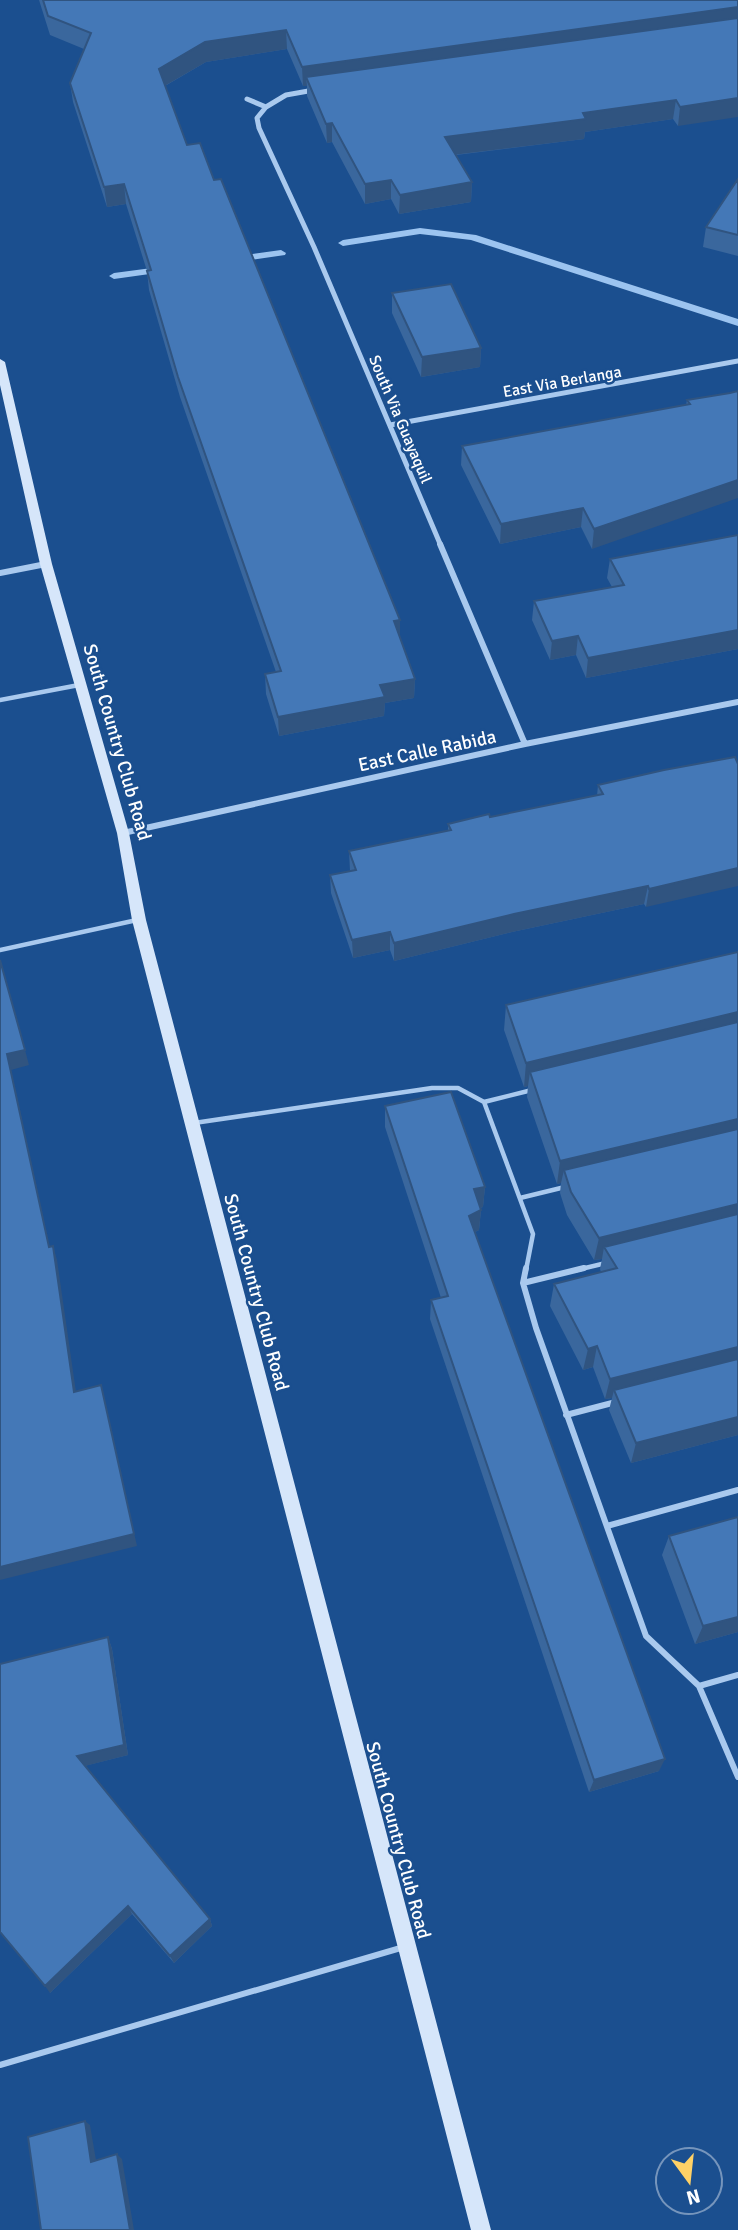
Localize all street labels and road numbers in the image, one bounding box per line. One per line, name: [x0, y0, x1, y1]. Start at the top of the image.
street label: South Via Guayaquil: [364, 352, 436, 487]
street label: East Via Berlanga: [501, 362, 623, 402]
street label: South Country Club Road: [77, 641, 157, 843]
street label: East Calle Rabida: [356, 725, 498, 777]
street label: South Country Club Road: [218, 1191, 294, 1394]
street label: South Country Club Road: [360, 1739, 436, 1942]

